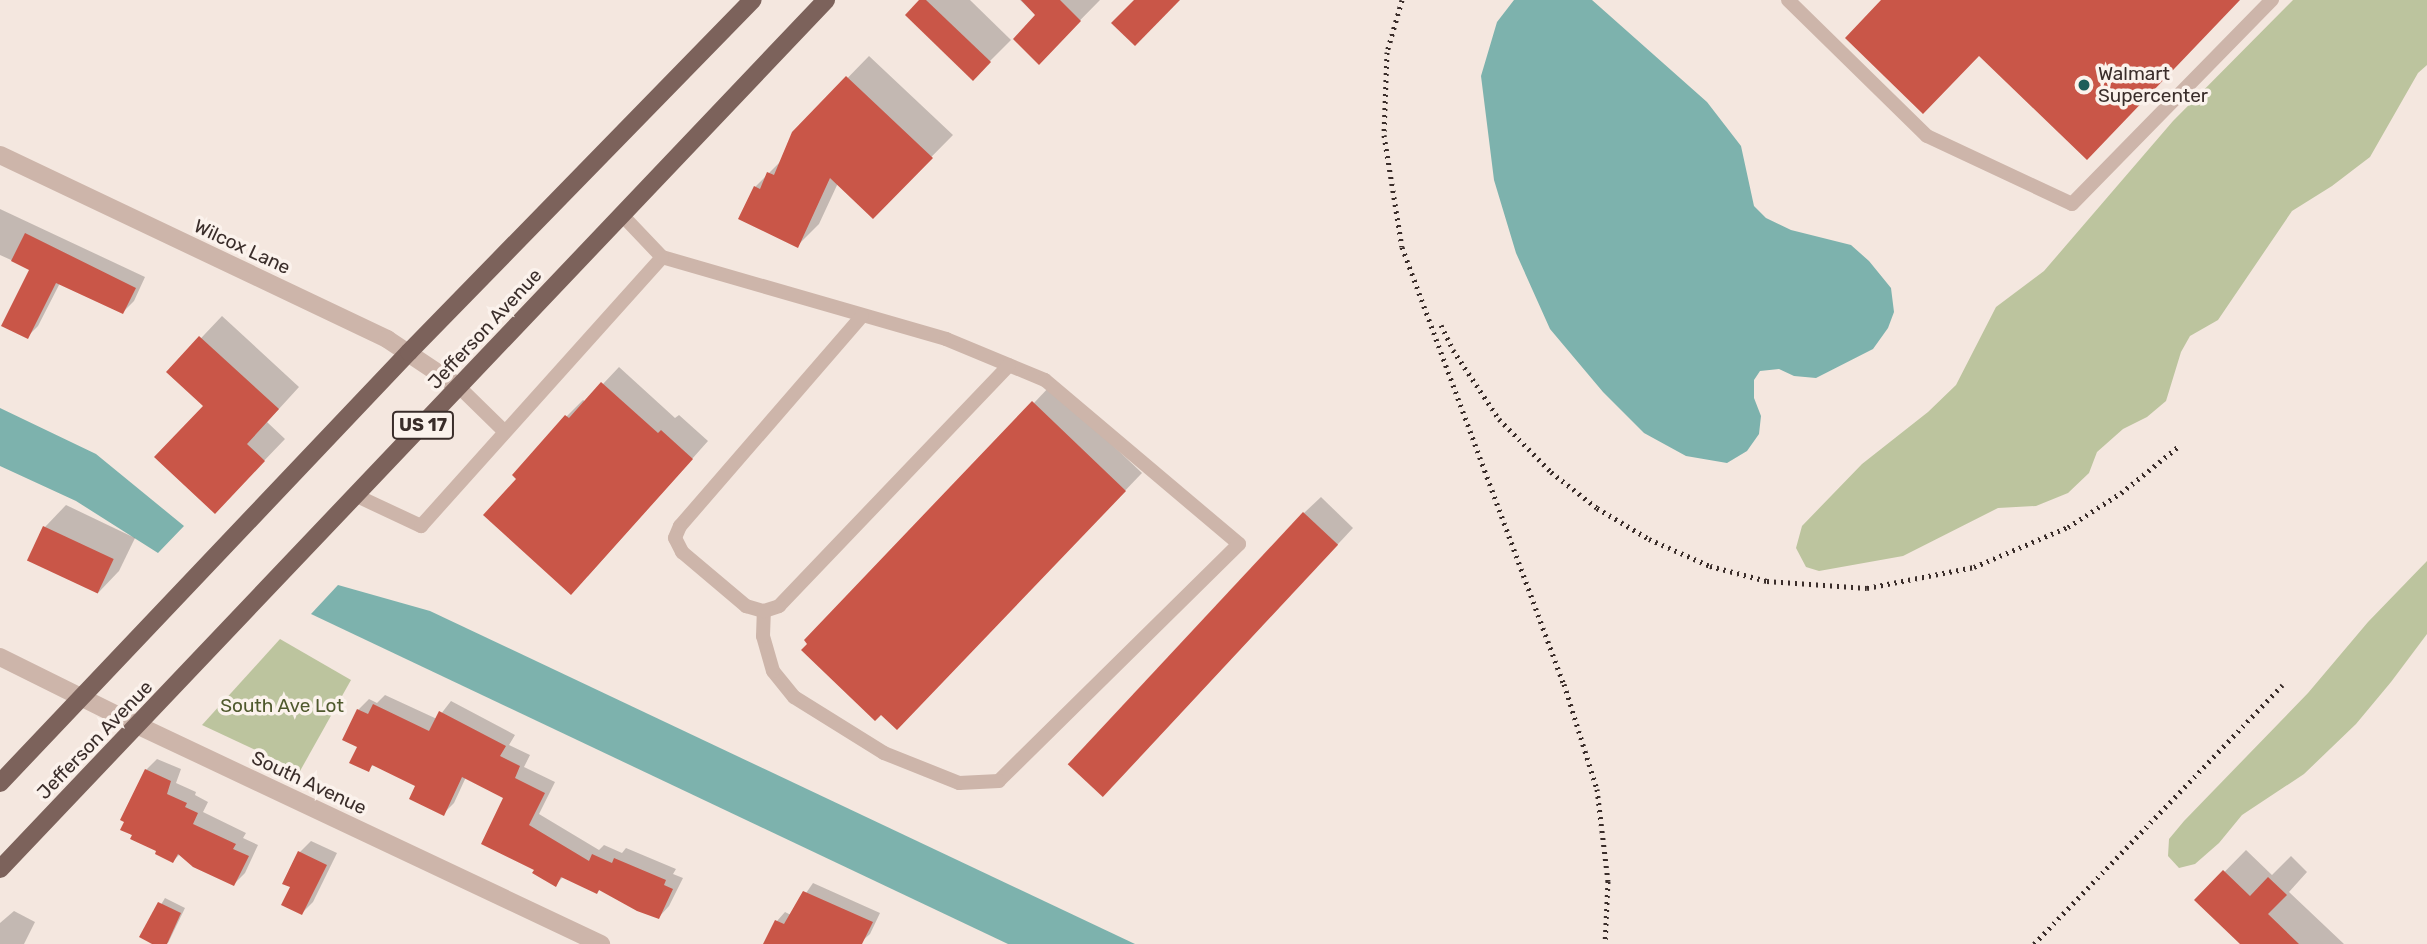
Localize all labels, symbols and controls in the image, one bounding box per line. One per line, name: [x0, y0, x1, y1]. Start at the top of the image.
place label: Walmart Supercenter: [2098, 63, 2208, 107]
marker: Walmart Supercenter: [2076, 77, 2092, 93]
street label: Wilcox Lane: [190, 215, 294, 279]
street label: Jefferson Avenue: [423, 264, 547, 394]
road number: US 17: [392, 410, 454, 440]
street label: Jefferson Avenue: [32, 676, 158, 804]
park label: South Ave Lot: [220, 695, 344, 717]
street label: South Avenue: [248, 746, 370, 820]

